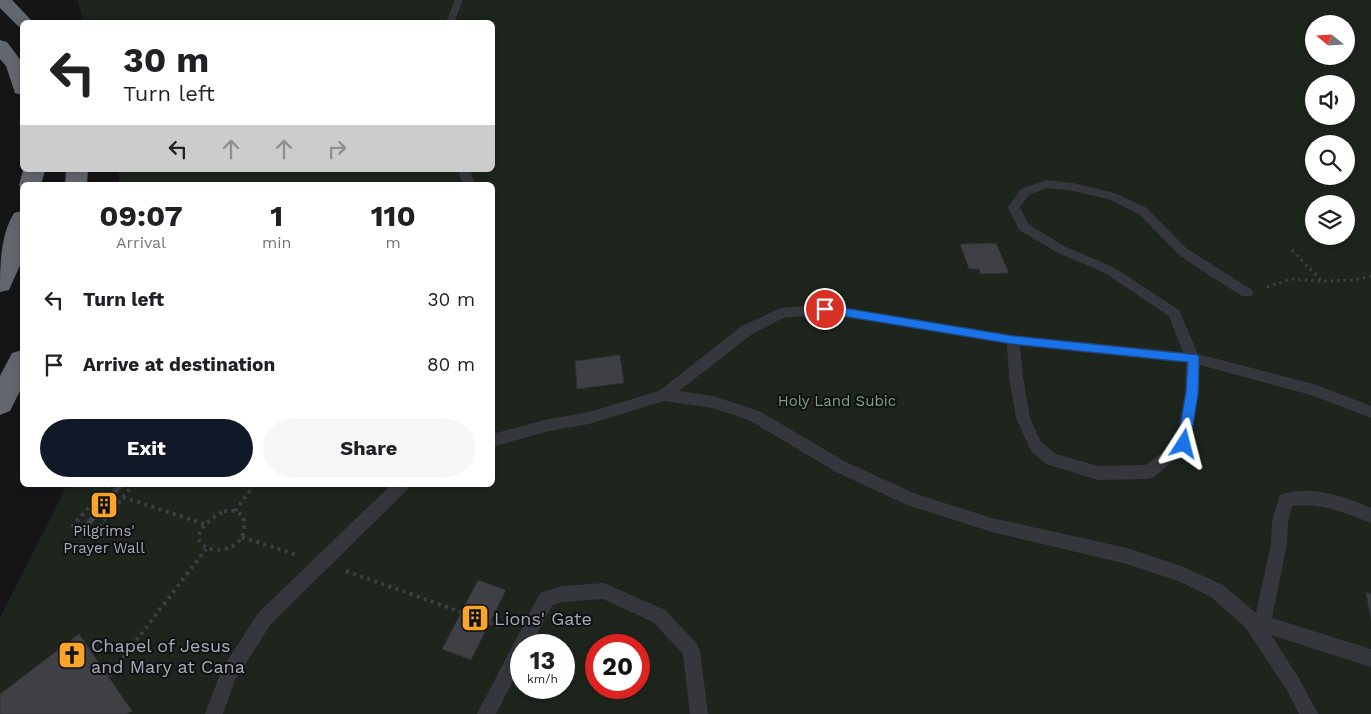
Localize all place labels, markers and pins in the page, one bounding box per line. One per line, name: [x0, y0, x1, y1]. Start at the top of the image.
pin: [804, 288, 846, 330]
building icon: Pilgrims' Prayer Wall: [89, 490, 119, 520]
place label: Pilgrims' Prayer Wall: [63, 522, 145, 557]
building icon: Lions' Gate: [460, 603, 490, 633]
place label: Lions' Gate: [494, 608, 592, 629]
place label: Chapel of Jesus and Mary at Cana: [91, 635, 245, 677]
church icon: Chapel of Jesus and Mary at Cana: [57, 640, 87, 670]

